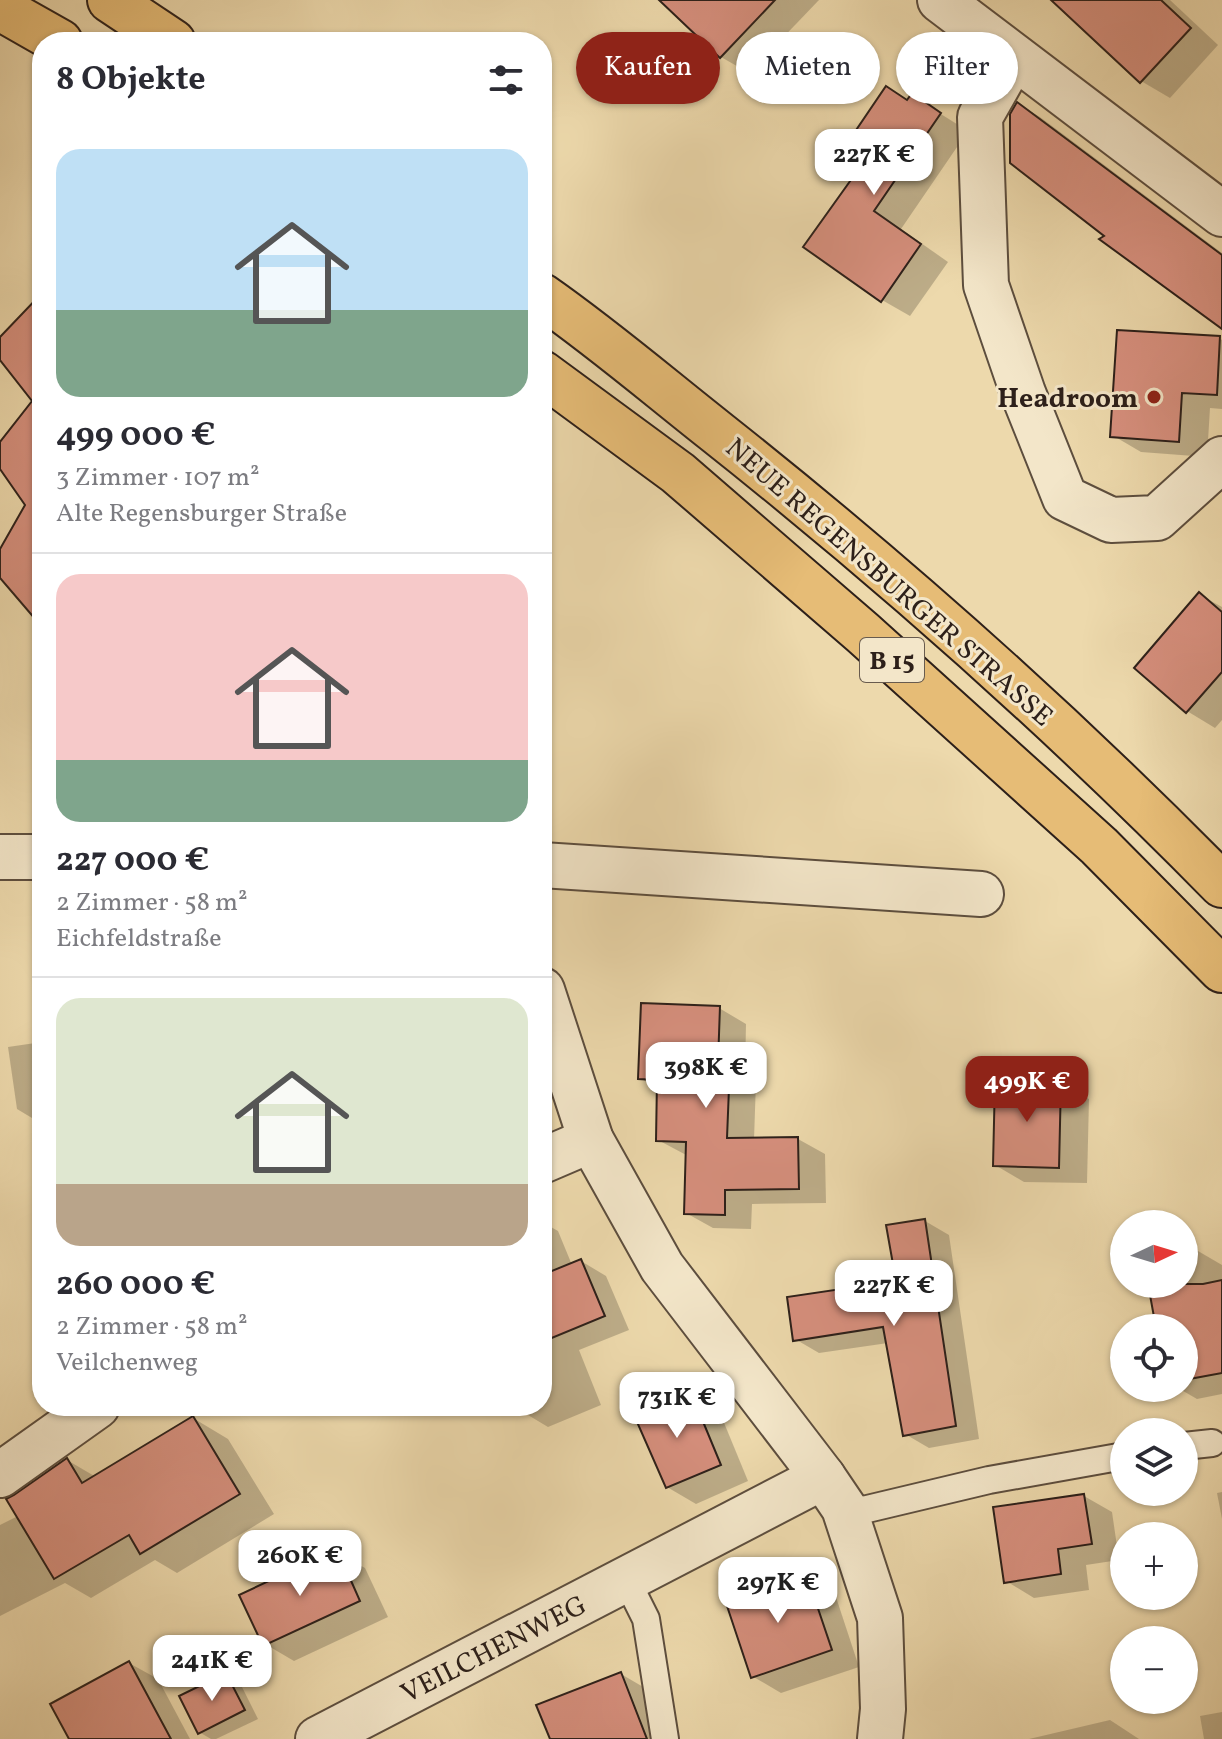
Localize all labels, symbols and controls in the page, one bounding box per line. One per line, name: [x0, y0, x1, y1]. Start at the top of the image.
chip: Kaufen: [576, 32, 720, 104]
chip: Mieten: [736, 32, 880, 104]
chip: Filter: [896, 32, 1018, 104]
text: 8 Objekte: [56, 57, 206, 104]
icon: filters: [484, 58, 528, 102]
pin: 227K €: [809, 129, 939, 197]
text: 227K €: [833, 137, 915, 173]
icon: home: [220, 201, 364, 345]
place label: Headroom: [997, 380, 1138, 419]
marker: Headroom: [1145, 388, 1163, 406]
text: 499 000 €: [56, 413, 216, 460]
street label: NEUE REGENSBURGER STRASSE: [716, 430, 1061, 736]
text: 3 Zimmer · 107 m²: [56, 460, 260, 496]
text: Alte Regensburger Straße: [56, 496, 347, 532]
icon: home: [220, 626, 364, 770]
road number: B 15: [860, 638, 924, 682]
text: 227 000 €: [56, 838, 209, 885]
text: 2 Zimmer · 58 m²: [56, 885, 248, 921]
text: Eichfeldstraße: [56, 921, 222, 957]
pin: 398K €: [641, 1042, 771, 1110]
icon: home: [220, 1050, 364, 1194]
text: 398K €: [664, 1050, 748, 1086]
pin: 499K €: [962, 1056, 1092, 1124]
text: 499K €: [983, 1064, 1071, 1100]
north arrow: [1110, 1210, 1198, 1298]
map controls: [1110, 1210, 1198, 1714]
pin: 227K €: [829, 1260, 959, 1328]
text: 260 000 €: [56, 1262, 215, 1309]
text: 227K €: [853, 1268, 935, 1304]
text: 2 Zimmer · 58 m²: [56, 1309, 248, 1345]
button: locate: [1110, 1314, 1198, 1402]
text: Veilchenweg: [56, 1345, 198, 1381]
pin: 731K €: [612, 1372, 742, 1440]
text: 731K €: [638, 1380, 716, 1416]
button: layers: [1110, 1418, 1198, 1506]
button: +: [1110, 1522, 1198, 1610]
pin: 260K €: [235, 1530, 365, 1598]
text: 260K €: [257, 1538, 344, 1574]
pin: 297K €: [713, 1557, 843, 1625]
text: 297K €: [736, 1565, 820, 1601]
street label: VEILCHENWEG: [394, 1587, 594, 1714]
button: −: [1110, 1626, 1198, 1714]
pin: 241K €: [147, 1635, 277, 1703]
text: 241K €: [171, 1643, 253, 1679]

